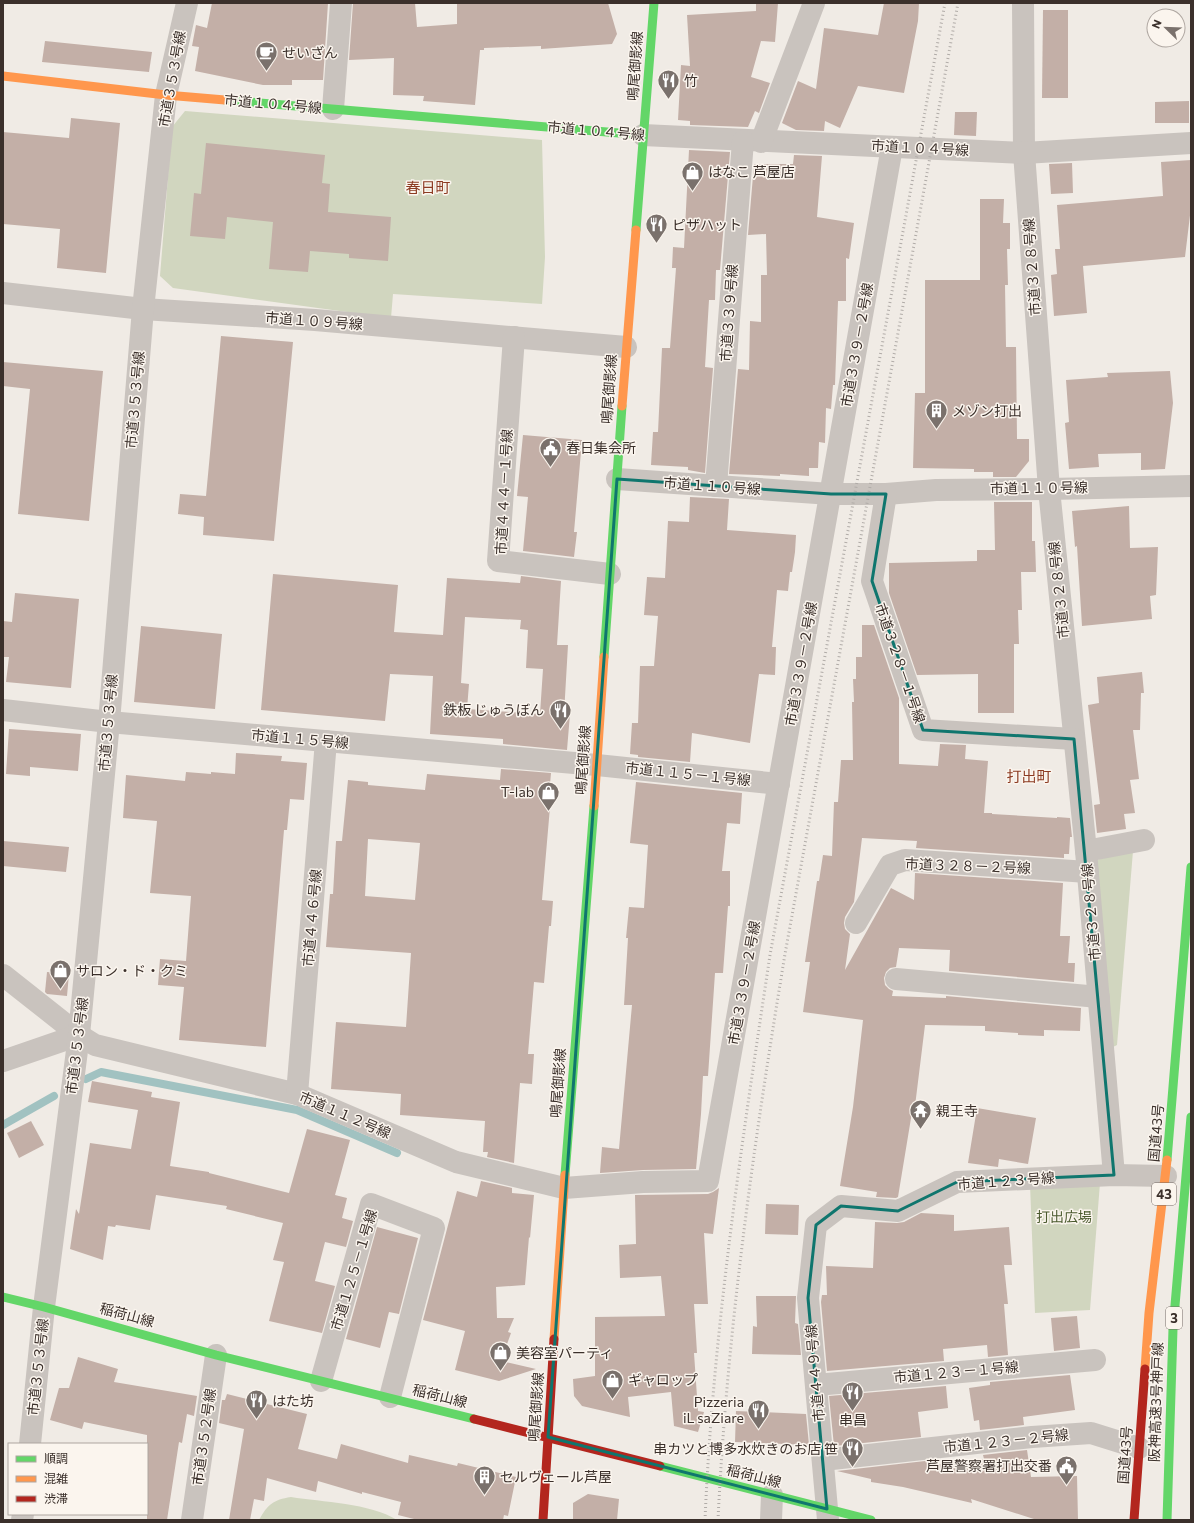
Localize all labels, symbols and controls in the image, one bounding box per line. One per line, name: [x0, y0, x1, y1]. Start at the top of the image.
north arrow: [1146, 8, 1186, 48]
text: N: [1149, 18, 1164, 30]
street label: 市道３５３号線: [155, 29, 188, 129]
street label: 鳴尾御影線: [624, 30, 645, 101]
cafe icon: せいざん: [253, 40, 279, 73]
place label: せいざん: [282, 44, 338, 61]
restaurant icon: 竹: [656, 68, 682, 101]
place label: 竹: [684, 72, 698, 89]
street label: 市道１０４号線: [223, 91, 323, 116]
street label: 市道１０４号線: [546, 118, 646, 143]
street label: 市道１０４号線: [871, 136, 969, 159]
shop icon: はなこ 芦屋店: [680, 159, 706, 192]
place label: はなこ 芦屋店: [708, 163, 795, 180]
district label: 春日町: [405, 178, 451, 196]
restaurant icon: ピザハット: [643, 212, 669, 245]
place label: ピザハット: [672, 216, 742, 233]
street label: 市道３２８号線: [1020, 218, 1043, 317]
street label: 市道３３９号線: [717, 263, 740, 362]
street label: 市道３３９－２号線: [837, 281, 876, 408]
street label: 市道１０９号線: [265, 309, 364, 332]
street label: 市道３５３号線: [122, 350, 147, 450]
street label: 鳴尾御影線: [598, 353, 619, 424]
building icon: メゾン打出: [924, 398, 950, 431]
place label: メゾン打出: [952, 402, 1022, 419]
street label: 市道４４４－１号線: [492, 429, 515, 555]
public building icon: 春日集会所: [537, 435, 563, 468]
place label: 春日集会所: [566, 439, 636, 456]
street label: 市道１１０号線: [663, 474, 762, 497]
street label: 市道１１０号線: [990, 478, 1088, 497]
street label: 市道３２８号線: [1045, 540, 1072, 640]
street label: 市道３３９－２号線: [781, 600, 820, 727]
street label: 市道３２８－１号線: [872, 601, 929, 725]
street label: 市道３５３号線: [95, 673, 120, 773]
restaurant icon: 鉄板 じゅうぼん: [547, 697, 573, 730]
place label: 鉄板 じゅうぼん: [443, 701, 544, 718]
street label: 鳴尾御影線: [572, 724, 593, 795]
street label: 市道１１５号線: [250, 726, 350, 751]
street label: 市道１１５－１号線: [625, 758, 752, 789]
district label: 打出町: [1006, 767, 1052, 785]
shop icon: T-lab: [536, 779, 562, 812]
place label: T-lab: [501, 783, 534, 800]
street label: 市道３２８－２号線: [905, 855, 1031, 876]
street label: 市道３２８号線: [1078, 862, 1103, 962]
street label: 市道４４６号線: [299, 868, 324, 968]
street label: 市道３３９－２号線: [724, 919, 763, 1046]
shop icon: サロン・ド・クミ: [47, 958, 73, 991]
place label: サロン・ド・クミ: [76, 962, 188, 979]
street label: 市道３５３号線: [62, 996, 91, 1096]
street label: 鳴尾御影線: [547, 1047, 568, 1118]
street label: 市道１１２号線: [297, 1088, 394, 1142]
temple icon: 親王寺: [907, 1098, 933, 1131]
place label: 親王寺: [936, 1102, 978, 1119]
street label: 国道43号: [1144, 1103, 1167, 1163]
street label: 市道１２３号線: [956, 1169, 1055, 1192]
road number: 43: [1152, 1183, 1176, 1205]
street label: 市道１２５－１号線: [327, 1207, 380, 1333]
park label: 打出広場: [1036, 1208, 1092, 1225]
street label: 稲荷山線: [98, 1299, 156, 1330]
road number: 3: [1166, 1307, 1182, 1329]
street label: 市道３５３号線: [24, 1317, 51, 1417]
street label: 市道４４９号線: [802, 1323, 827, 1423]
shop icon: 美容室パーティ: [487, 1340, 513, 1373]
street label: 阪神高速3号神戸線: [1145, 1342, 1166, 1462]
place label: 美容室パーティ: [516, 1344, 613, 1361]
street label: 市道１２３－１号線: [892, 1358, 1019, 1385]
shop icon: ギャロップ: [599, 1367, 625, 1400]
street label: 鳴尾御影線: [525, 1371, 546, 1442]
place label: ギャロップ: [628, 1371, 698, 1388]
restaurant icon: 串昌: [840, 1379, 866, 1412]
street label: 稲荷山線: [411, 1380, 469, 1411]
street label: 市道３５２号線: [188, 1387, 219, 1487]
restaurant icon: はた坊: [243, 1388, 269, 1421]
place label: はた坊: [272, 1392, 314, 1409]
place label: Pizzeria iL saZiare: [683, 1393, 744, 1426]
restaurant icon: Pizzeria iL saZiare: [746, 1397, 772, 1430]
place label: 串昌: [839, 1411, 867, 1428]
street label: 市道１２３－２号線: [942, 1425, 1069, 1456]
street label: 国道43号: [1114, 1425, 1135, 1485]
restaurant icon: 串カツと博多水炊きのお店 笹: [840, 1436, 866, 1469]
place label: 串カツと博多水炊きのお店 笹: [653, 1440, 838, 1457]
legend: [8, 1443, 148, 1515]
text: 順調: [44, 1451, 68, 1465]
public building icon: 芦屋警察署打出交番: [1054, 1453, 1080, 1486]
place label: 芦屋警察署打出交番: [926, 1457, 1052, 1474]
street label: 稲荷山線: [725, 1460, 783, 1491]
building icon: セルヴェール芦屋: [472, 1464, 498, 1497]
place label: セルヴェール芦屋: [500, 1468, 612, 1485]
text: 混雑: [44, 1471, 68, 1485]
text: 渋滞: [44, 1491, 68, 1505]

